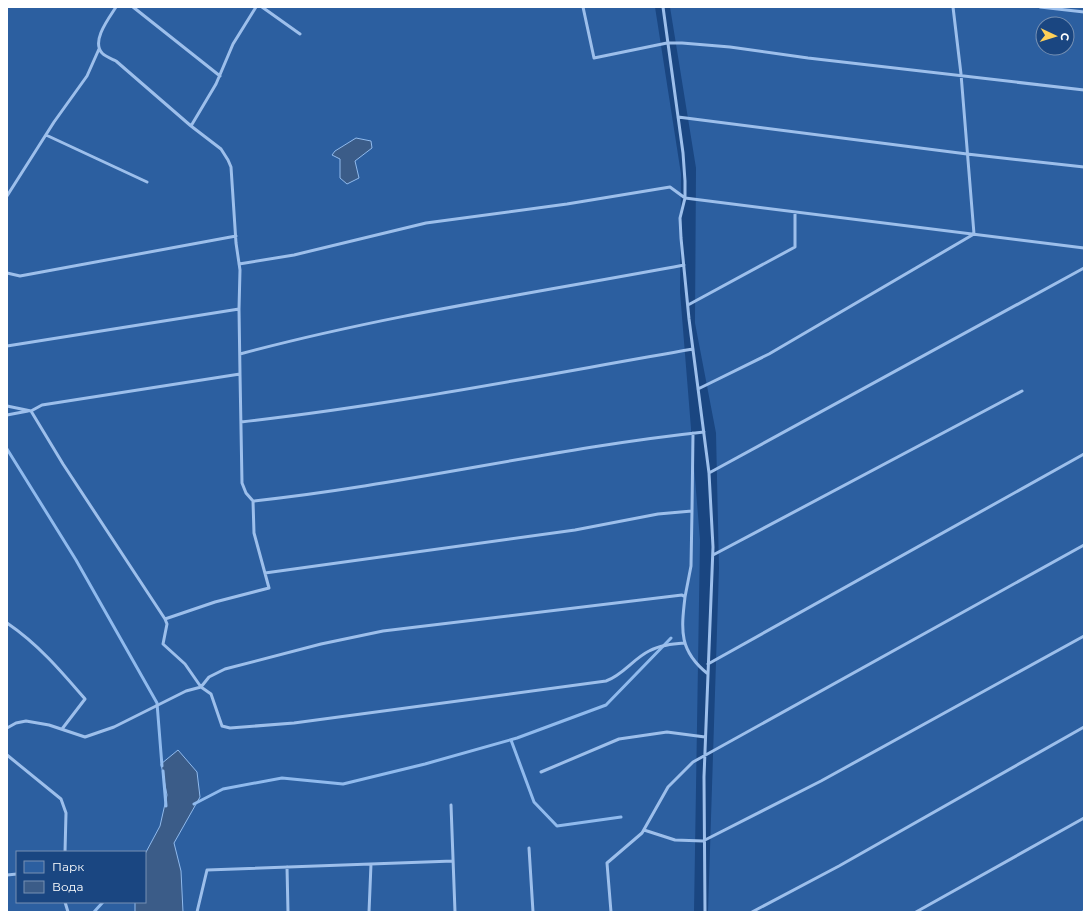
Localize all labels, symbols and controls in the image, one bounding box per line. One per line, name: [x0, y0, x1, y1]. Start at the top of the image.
north arrow: [1035, 16, 1075, 56]
text: С: [1058, 32, 1072, 41]
legend: [16, 851, 146, 903]
text: Парк: [52, 859, 84, 874]
text: Вода: [52, 879, 83, 894]

